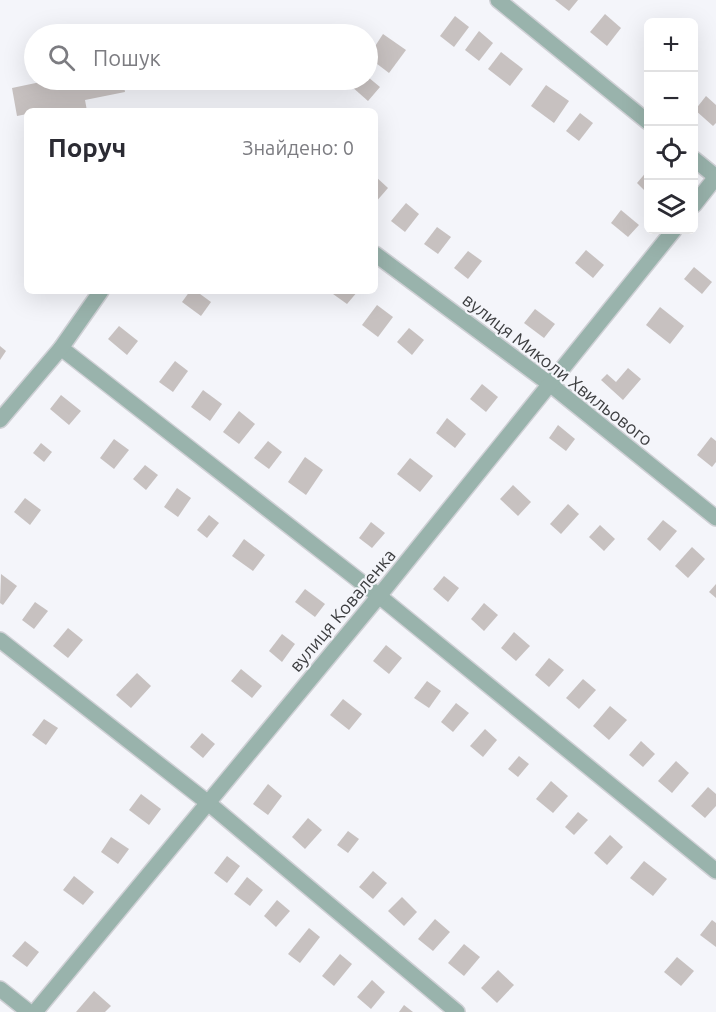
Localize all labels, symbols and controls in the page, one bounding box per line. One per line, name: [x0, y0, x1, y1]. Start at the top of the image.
map controls: [644, 18, 698, 234]
button: +: [644, 18, 698, 72]
search box: [24, 24, 378, 90]
icon: search: [45, 41, 78, 74]
text: Пошук: [93, 45, 161, 70]
button: −: [644, 72, 698, 126]
button: locate: [644, 126, 698, 180]
text: Поруч: [48, 133, 126, 162]
text: Знайдено: 0: [242, 136, 354, 159]
button: layers: [644, 180, 698, 234]
street label: вулиця Миколи Хвильового: [459, 289, 657, 449]
street label: вулиця Коваленка: [285, 545, 399, 675]

